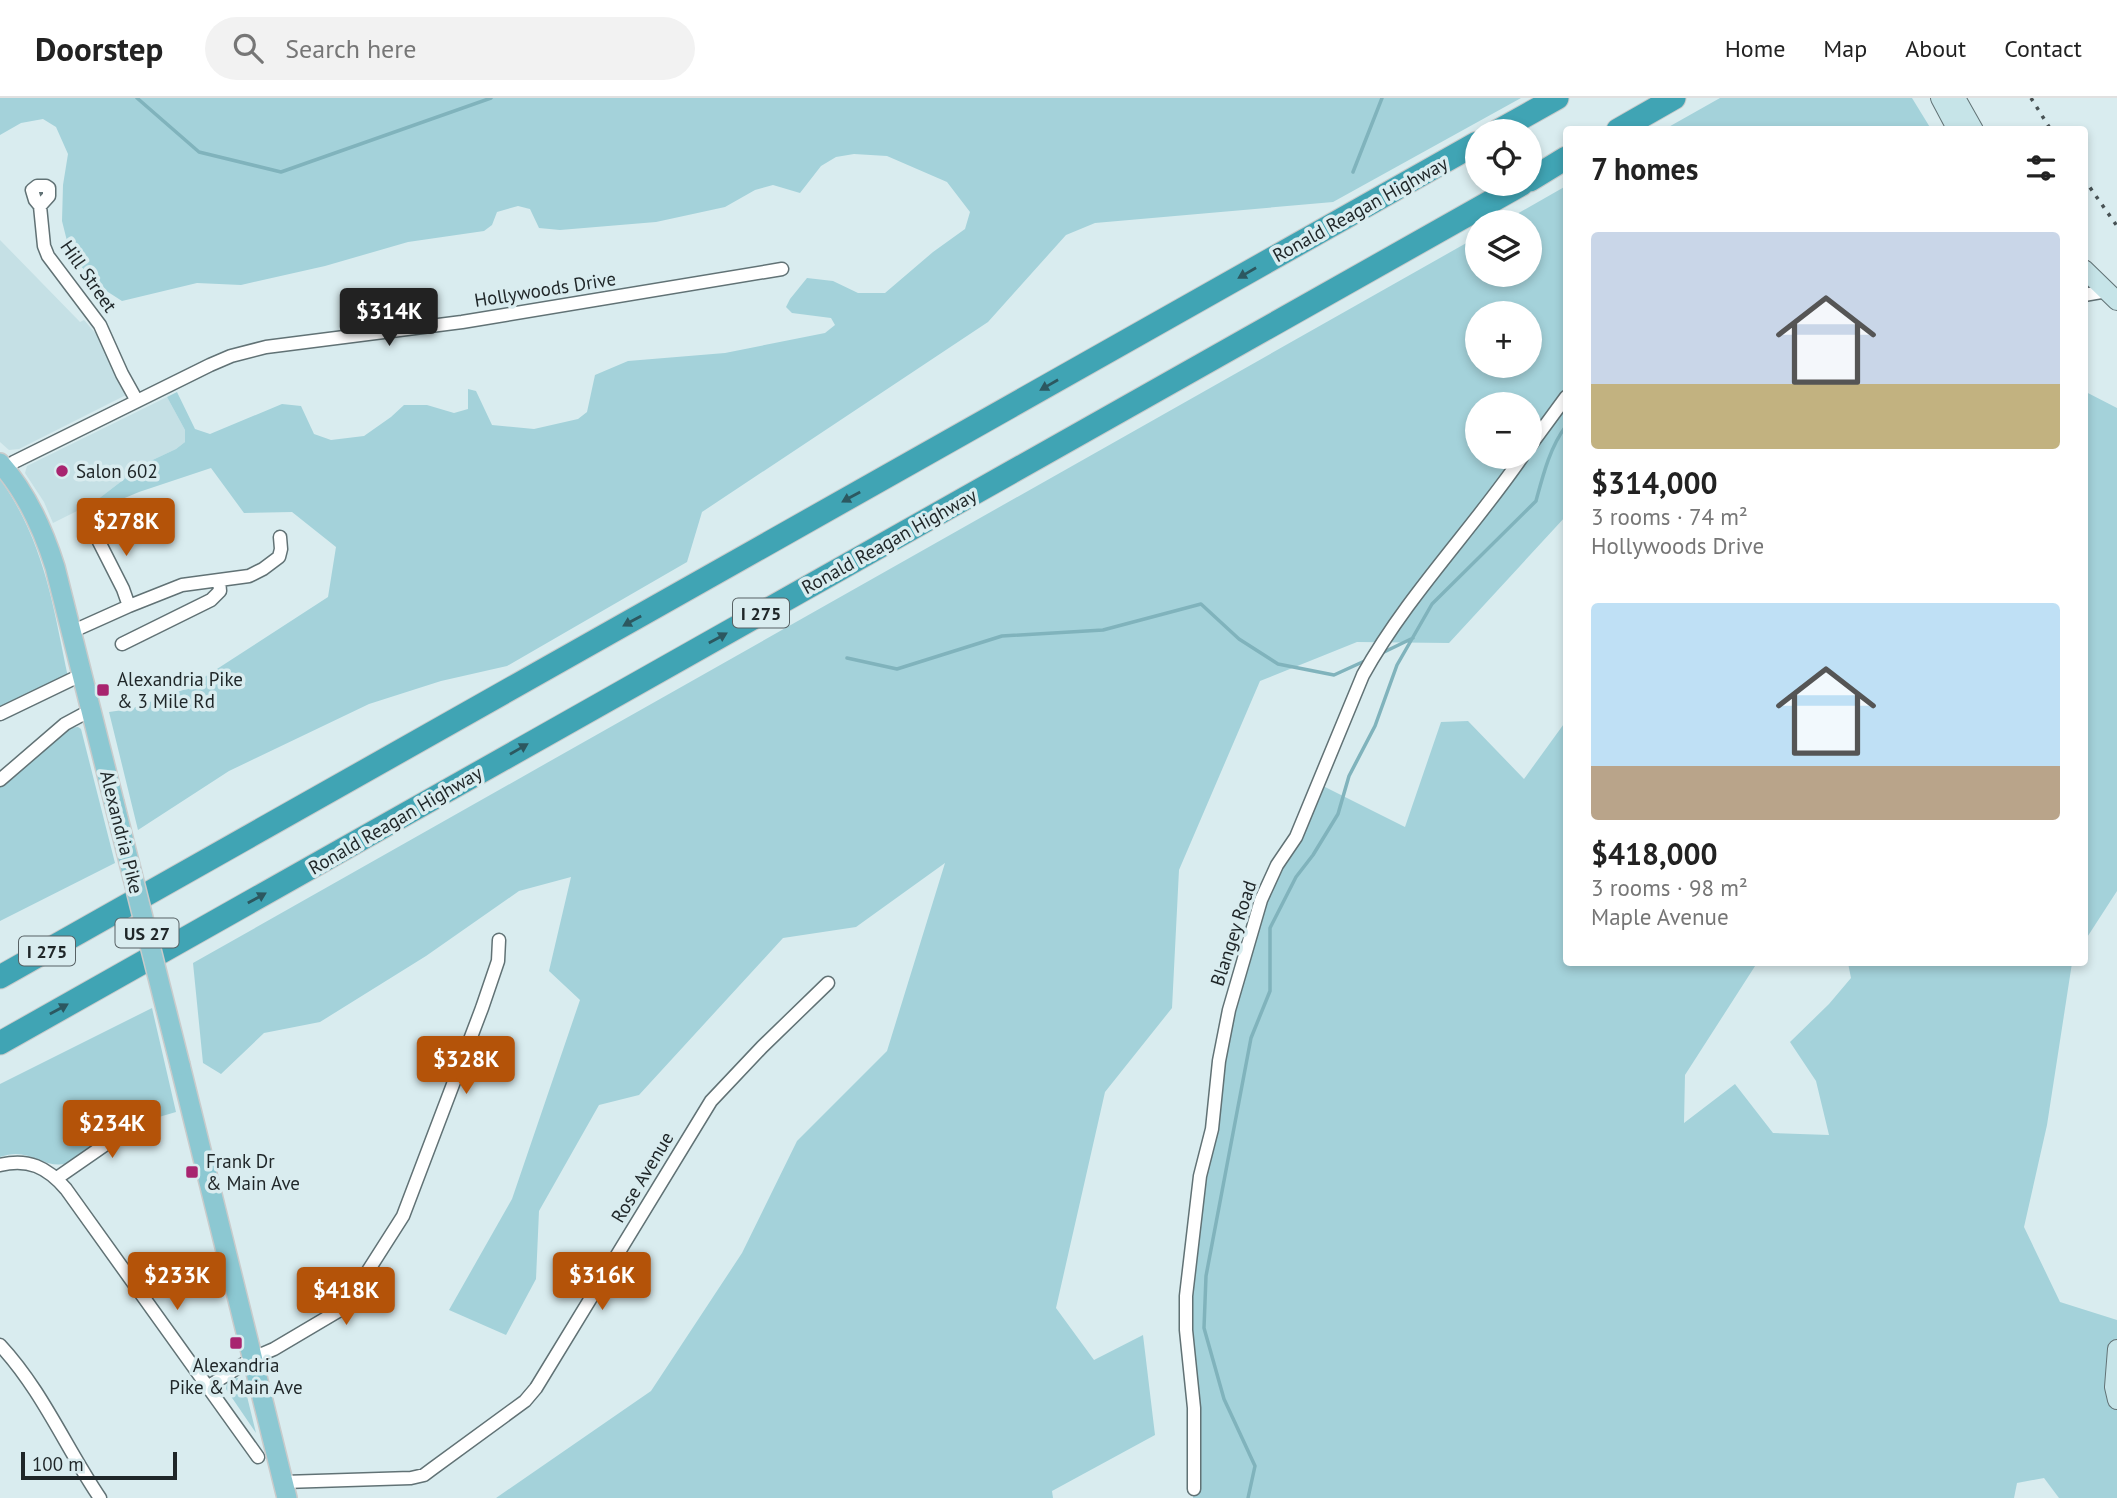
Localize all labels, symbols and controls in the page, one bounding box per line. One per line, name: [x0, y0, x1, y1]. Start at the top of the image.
search box: [205, 17, 695, 80]
text: Doorstep: [35, 27, 163, 70]
icon: search: [229, 29, 267, 67]
text: Search here: [285, 32, 416, 65]
text: Home: [1725, 33, 1785, 64]
text: Map: [1823, 33, 1867, 64]
text: About: [1905, 33, 1966, 64]
text: Contact: [2004, 33, 2082, 64]
map controls: [1465, 119, 1542, 469]
button: locate: [1465, 119, 1542, 196]
text: 7 homes: [1591, 149, 1699, 188]
icon: filters: [2022, 149, 2060, 187]
street label: Ronald Reagan Highway: [1268, 151, 1452, 267]
button: layers: [1465, 210, 1542, 287]
street label: Hill Street: [55, 235, 123, 317]
street label: Hollywoods Drive: [472, 266, 618, 312]
one-way arrow: [1238, 267, 1257, 280]
icon: home: [1763, 277, 1889, 403]
pin: $314K: [340, 288, 438, 348]
text: $314K: [356, 296, 422, 325]
button: +: [1465, 301, 1542, 378]
one-way arrow: [1039, 379, 1059, 391]
button: −: [1465, 392, 1542, 469]
place label: Salon 602: [76, 459, 158, 483]
marker: Salon 602: [54, 463, 70, 479]
text: $314,000: [1591, 463, 1718, 502]
street label: Ronald Reagan Highway: [797, 483, 981, 599]
one-way arrow: [841, 492, 861, 503]
pin: $278K: [77, 498, 175, 558]
text: 3 rooms · 74 m²: [1591, 502, 1748, 531]
text: $278K: [93, 506, 159, 535]
text: Hollywoods Drive: [1591, 531, 1764, 560]
road number: I 275: [733, 598, 789, 628]
one-way arrow: [622, 615, 641, 627]
one-way arrow: [708, 632, 727, 644]
icon: home: [1763, 648, 1889, 774]
place label: Alexandria Pike & 3 Mile Rd: [117, 667, 243, 713]
marker: Alexandria Pike & 3 Mile Rd: [95, 682, 111, 698]
one-way arrow: [510, 743, 529, 755]
street label: Ronald Reagan Highway: [304, 760, 486, 880]
street label: Alexandria Pike: [95, 768, 149, 896]
text: $418,000: [1591, 834, 1718, 873]
text: 3 rooms · 98 m²: [1591, 873, 1748, 902]
street label: Blangey Road: [1205, 877, 1261, 989]
one-way arrow: [248, 892, 267, 904]
text: Maple Avenue: [1591, 902, 1729, 931]
road number: US 27: [116, 918, 178, 948]
road number: I 275: [19, 936, 75, 966]
one-way arrow: [50, 1003, 69, 1015]
pin: $328K: [417, 1037, 515, 1096]
text: $328K: [433, 1044, 499, 1073]
pin: $234K: [63, 1100, 161, 1160]
text: $234K: [79, 1108, 145, 1137]
street label: Rose Avenue: [605, 1127, 679, 1227]
place label: Frank Dr & Main Ave: [206, 1149, 300, 1195]
marker: Frank Dr & Main Ave: [184, 1164, 200, 1180]
pin: $233K: [128, 1252, 226, 1312]
pin: $316K: [553, 1252, 651, 1312]
text: $233K: [144, 1260, 210, 1289]
text: $316K: [569, 1260, 635, 1289]
pin: $418K: [297, 1268, 395, 1327]
text: $418K: [313, 1275, 379, 1304]
marker: Alexandria Pike & Main Ave: [228, 1335, 244, 1351]
place label: Alexandria Pike & Main Ave: [169, 1353, 303, 1399]
scale bar: [21, 1449, 177, 1481]
text: 100 m: [32, 1452, 84, 1476]

